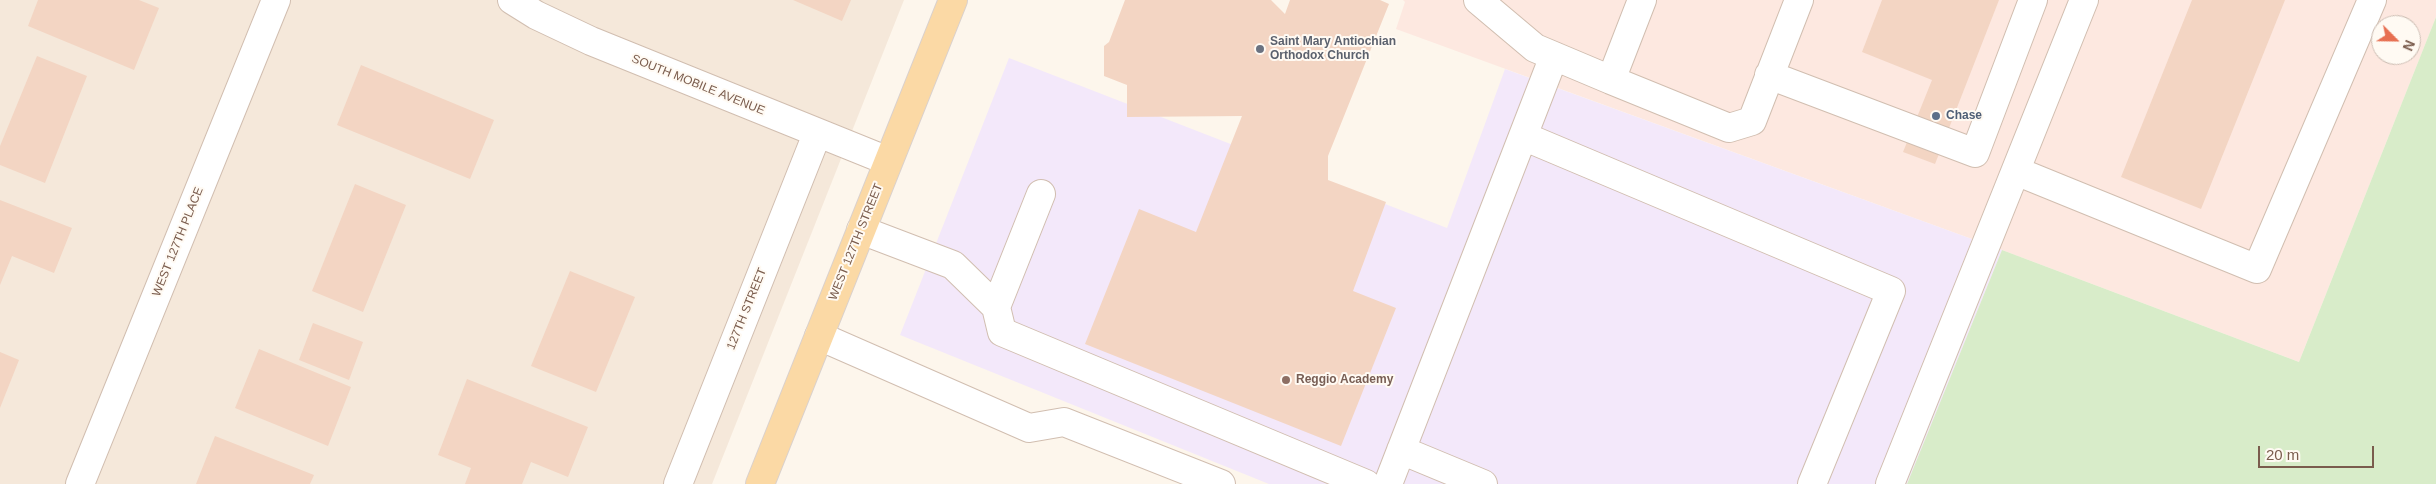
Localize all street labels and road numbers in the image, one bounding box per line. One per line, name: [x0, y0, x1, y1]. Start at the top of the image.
street label: SOUTH MOBILE AVENUE: [629, 52, 767, 118]
street label: WEST 127TH STREET: [826, 181, 886, 303]
street label: WEST 127TH PLACE: [149, 185, 207, 299]
street label: 127TH STREET: [724, 266, 770, 352]

